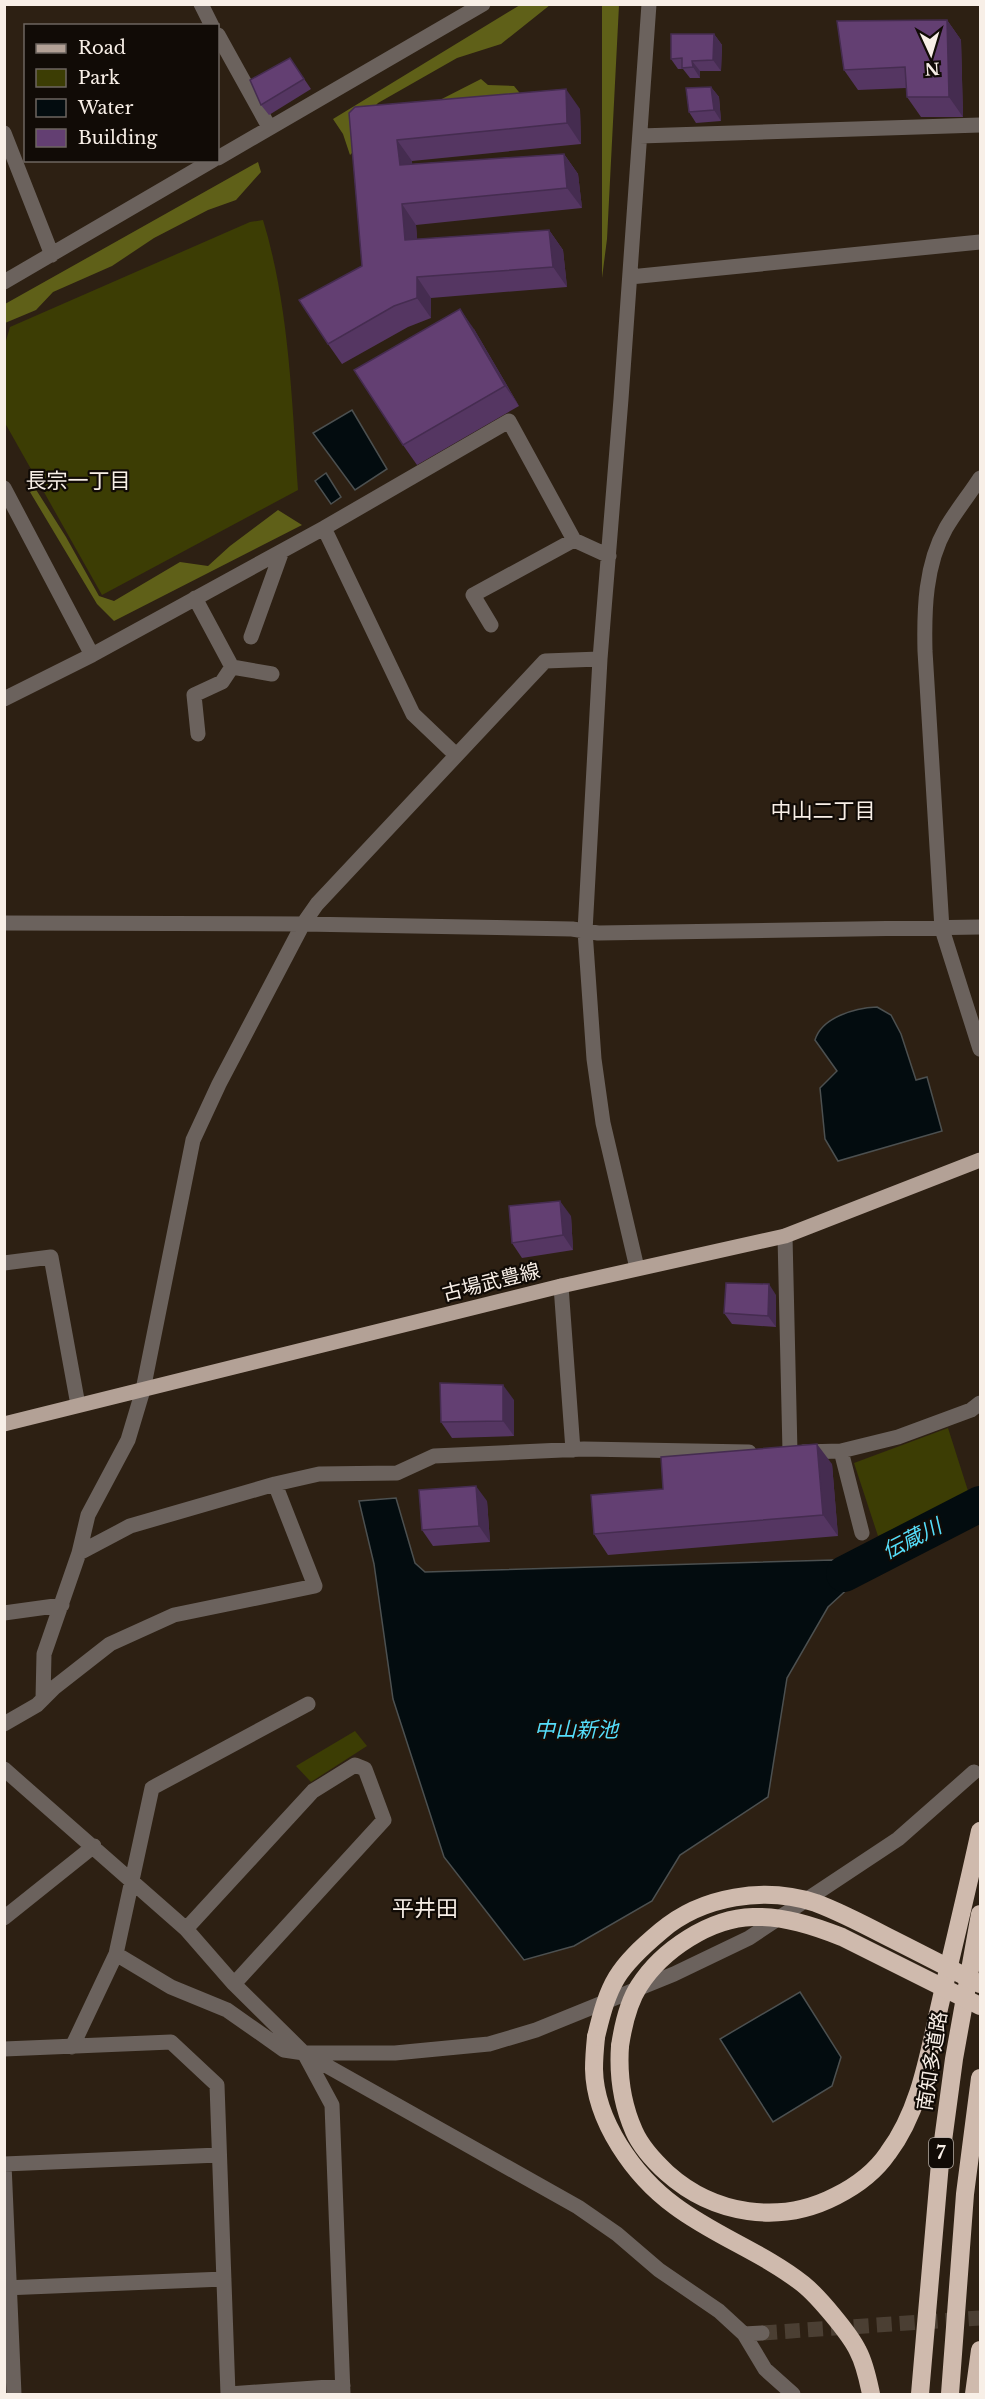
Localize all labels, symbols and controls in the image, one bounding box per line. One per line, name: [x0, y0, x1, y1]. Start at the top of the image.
legend: [24, 24, 219, 162]
north arrow: [901, 24, 961, 84]
text: Road: [78, 37, 126, 59]
text: N: [924, 58, 940, 79]
text: Park: [78, 67, 120, 89]
text: Water: [77, 97, 134, 119]
text: Building: [78, 127, 157, 149]
district label: 長宗一丁目: [26, 468, 131, 494]
district label: 中山二丁目: [771, 798, 876, 824]
street label: 古場武豊線: [440, 1258, 542, 1306]
water label: 伝蔵川: [878, 1512, 948, 1565]
water label: 中山新池: [534, 1717, 620, 1743]
district label: 平井田: [392, 1895, 458, 1922]
street label: 南知多道路: [912, 2010, 952, 2112]
road number: 7: [929, 2138, 953, 2168]

